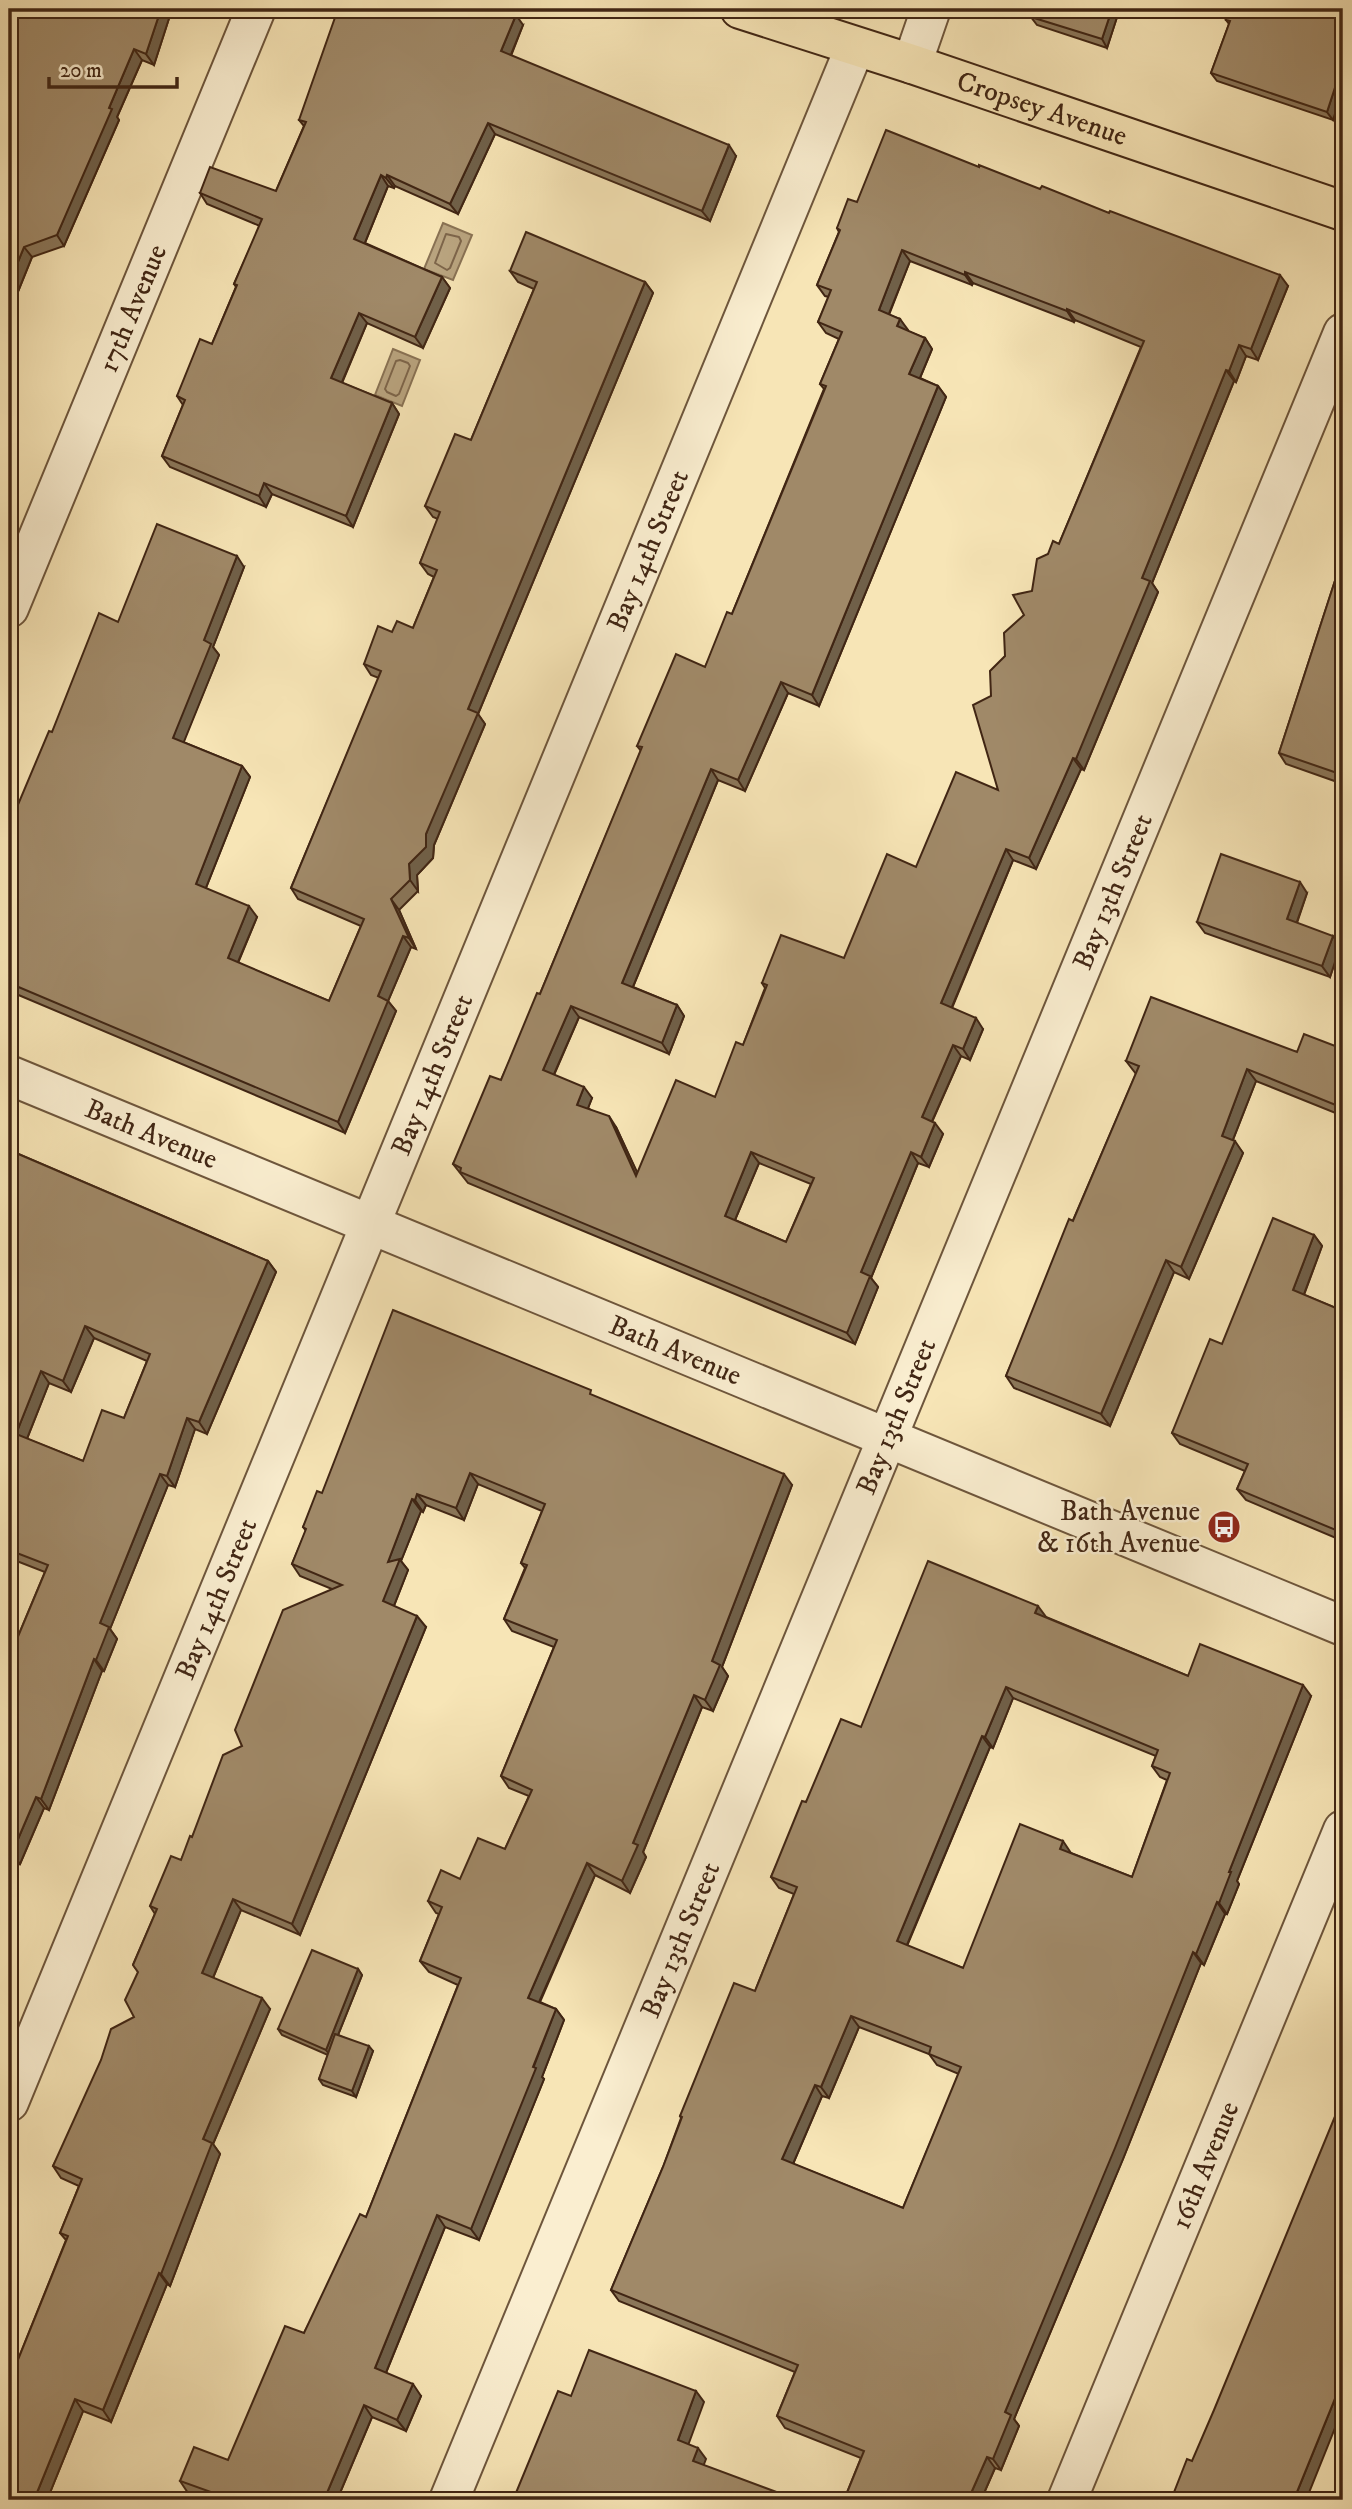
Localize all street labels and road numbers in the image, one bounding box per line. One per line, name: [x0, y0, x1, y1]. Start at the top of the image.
street label: Cropsey Avenue: [952, 63, 1132, 154]
street label: 17th Avenue: [91, 239, 175, 378]
street label: Bay 14th Street: [599, 465, 697, 636]
street label: Bay 13th Street: [1065, 808, 1160, 975]
street label: Bay 14th Street: [383, 989, 481, 1160]
street label: Bath Avenue: [80, 1091, 223, 1177]
street label: Bath Avenue: [604, 1307, 747, 1393]
street label: Bay 13th Street: [848, 1333, 944, 1500]
street label: Bay 14th Street: [167, 1513, 265, 1685]
street label: Bay 13th Street: [632, 1857, 728, 2023]
street label: 16th Avenue: [1163, 2096, 1247, 2234]

